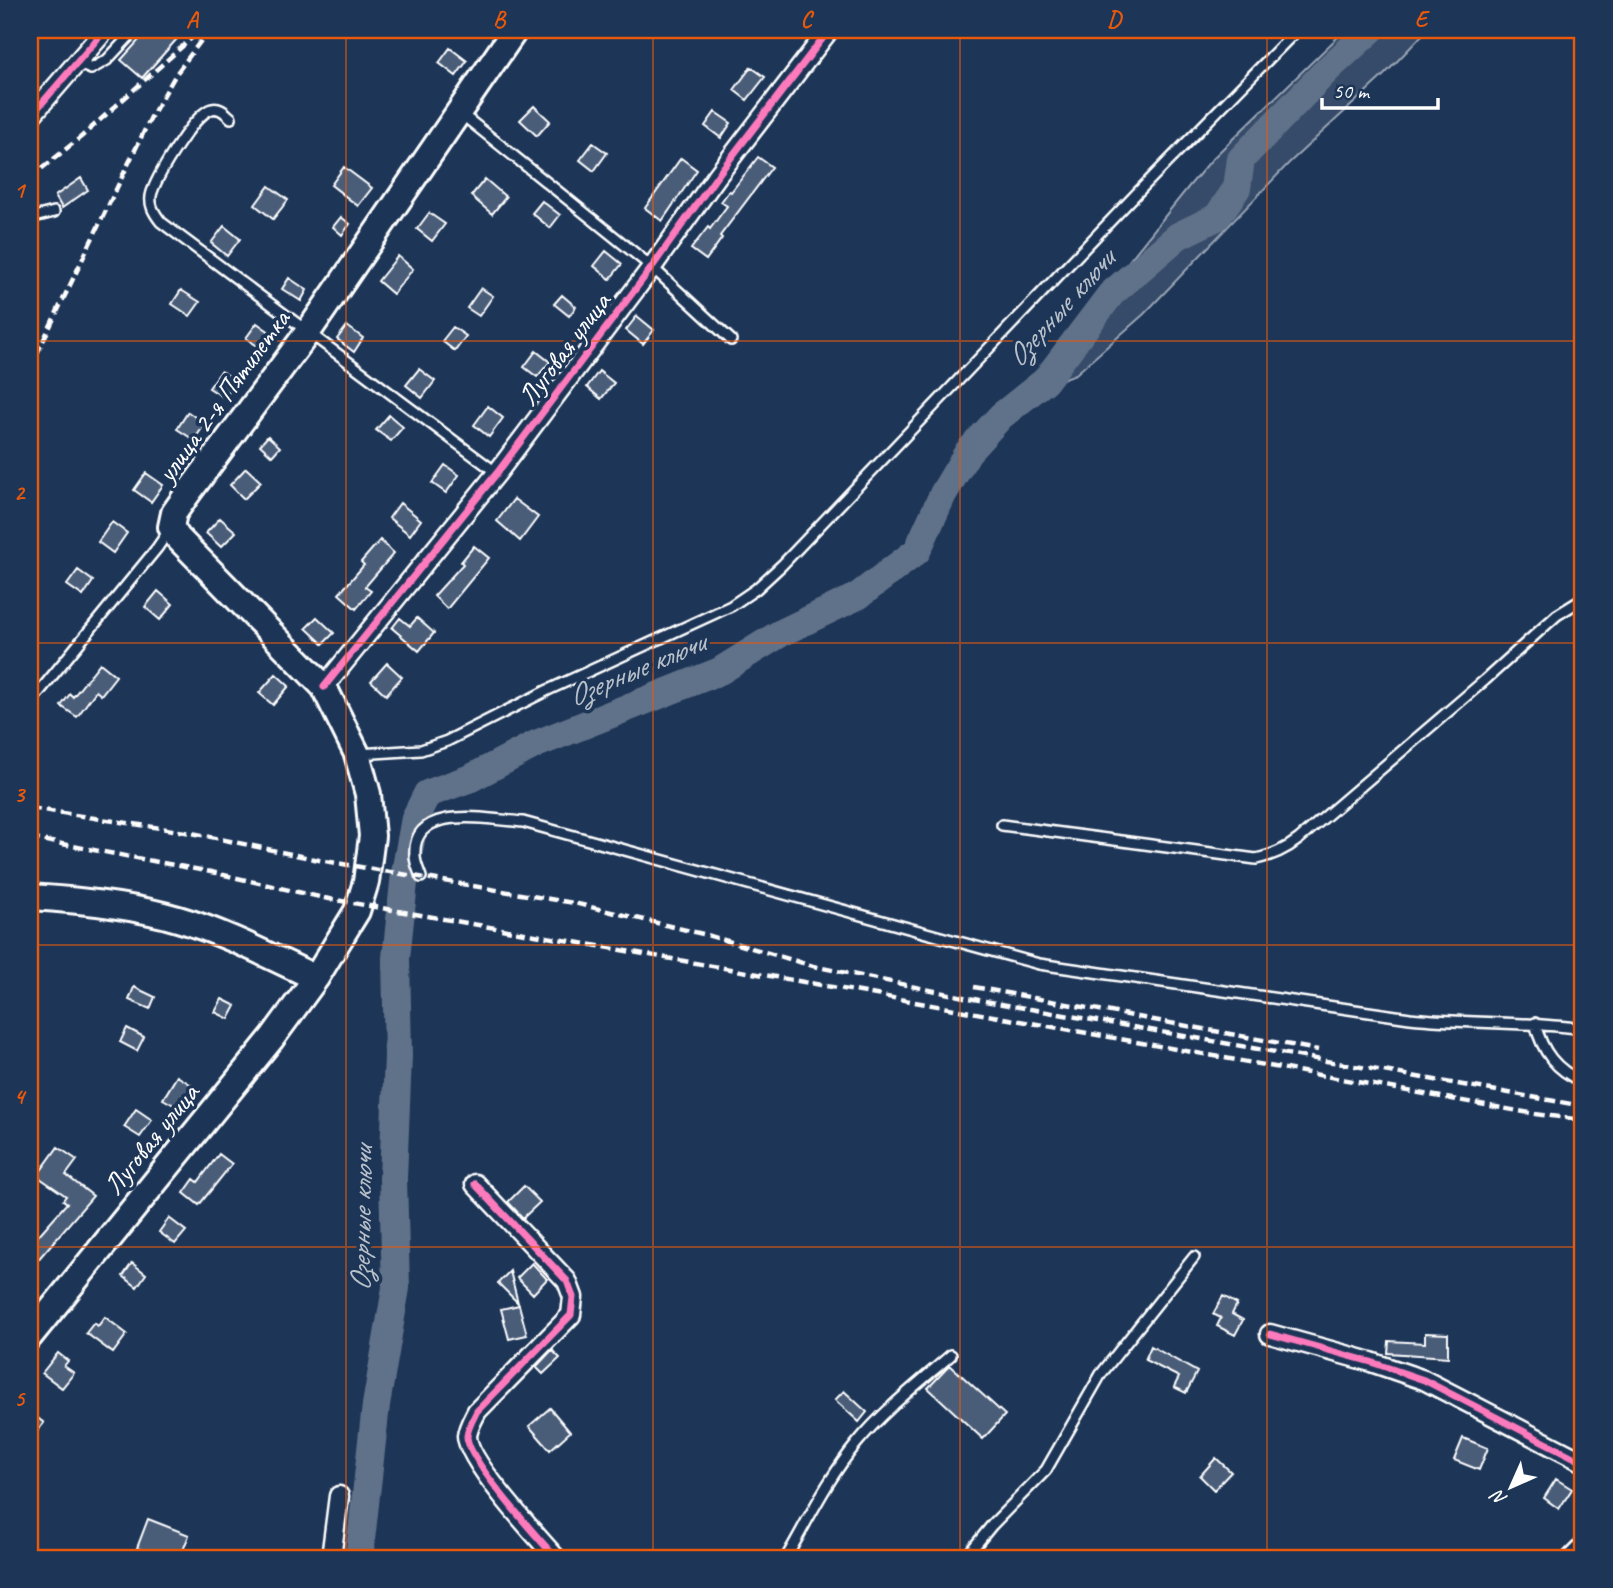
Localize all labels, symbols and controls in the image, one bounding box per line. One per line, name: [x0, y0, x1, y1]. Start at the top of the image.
text: A: [186, 5, 200, 34]
text: B: [493, 5, 507, 34]
text: C: [801, 5, 815, 34]
text: D: [1107, 5, 1123, 34]
text: E: [1415, 5, 1431, 34]
scale bar: [1322, 66, 1438, 110]
text: 50 m: [1333, 78, 1371, 104]
text: 1: [14, 176, 27, 205]
water label: Озерные ключи: [997, 237, 1126, 375]
street label: Луговая улица: [510, 284, 619, 413]
street label: улица 2-я Пятилетка: [148, 302, 298, 491]
text: 2: [14, 478, 27, 507]
water label: Озерные ключи: [562, 621, 715, 715]
text: 3: [14, 780, 27, 809]
street label: Луговая улица: [96, 1075, 208, 1202]
text: 4: [14, 1082, 27, 1111]
water label: Озерные ключи: [341, 1141, 381, 1292]
text: 5: [14, 1384, 26, 1413]
north arrow: [1476, 1452, 1546, 1522]
text: N: [1485, 1483, 1512, 1511]

